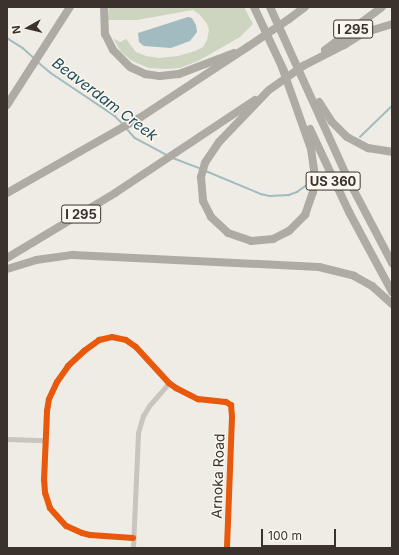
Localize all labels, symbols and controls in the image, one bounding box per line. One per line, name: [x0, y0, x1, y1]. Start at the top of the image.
north arrow: [8, 8, 48, 48]
road number: I 295: [333, 18, 373, 40]
text: N: [9, 25, 24, 35]
water label: Beaverdam Creek: [49, 54, 161, 144]
road number: US 360: [305, 170, 361, 192]
road number: I 295: [61, 203, 101, 225]
street label: Arnoka Road: [208, 433, 228, 519]
scale bar: [263, 521, 338, 547]
text: 100 m: [268, 528, 302, 543]

